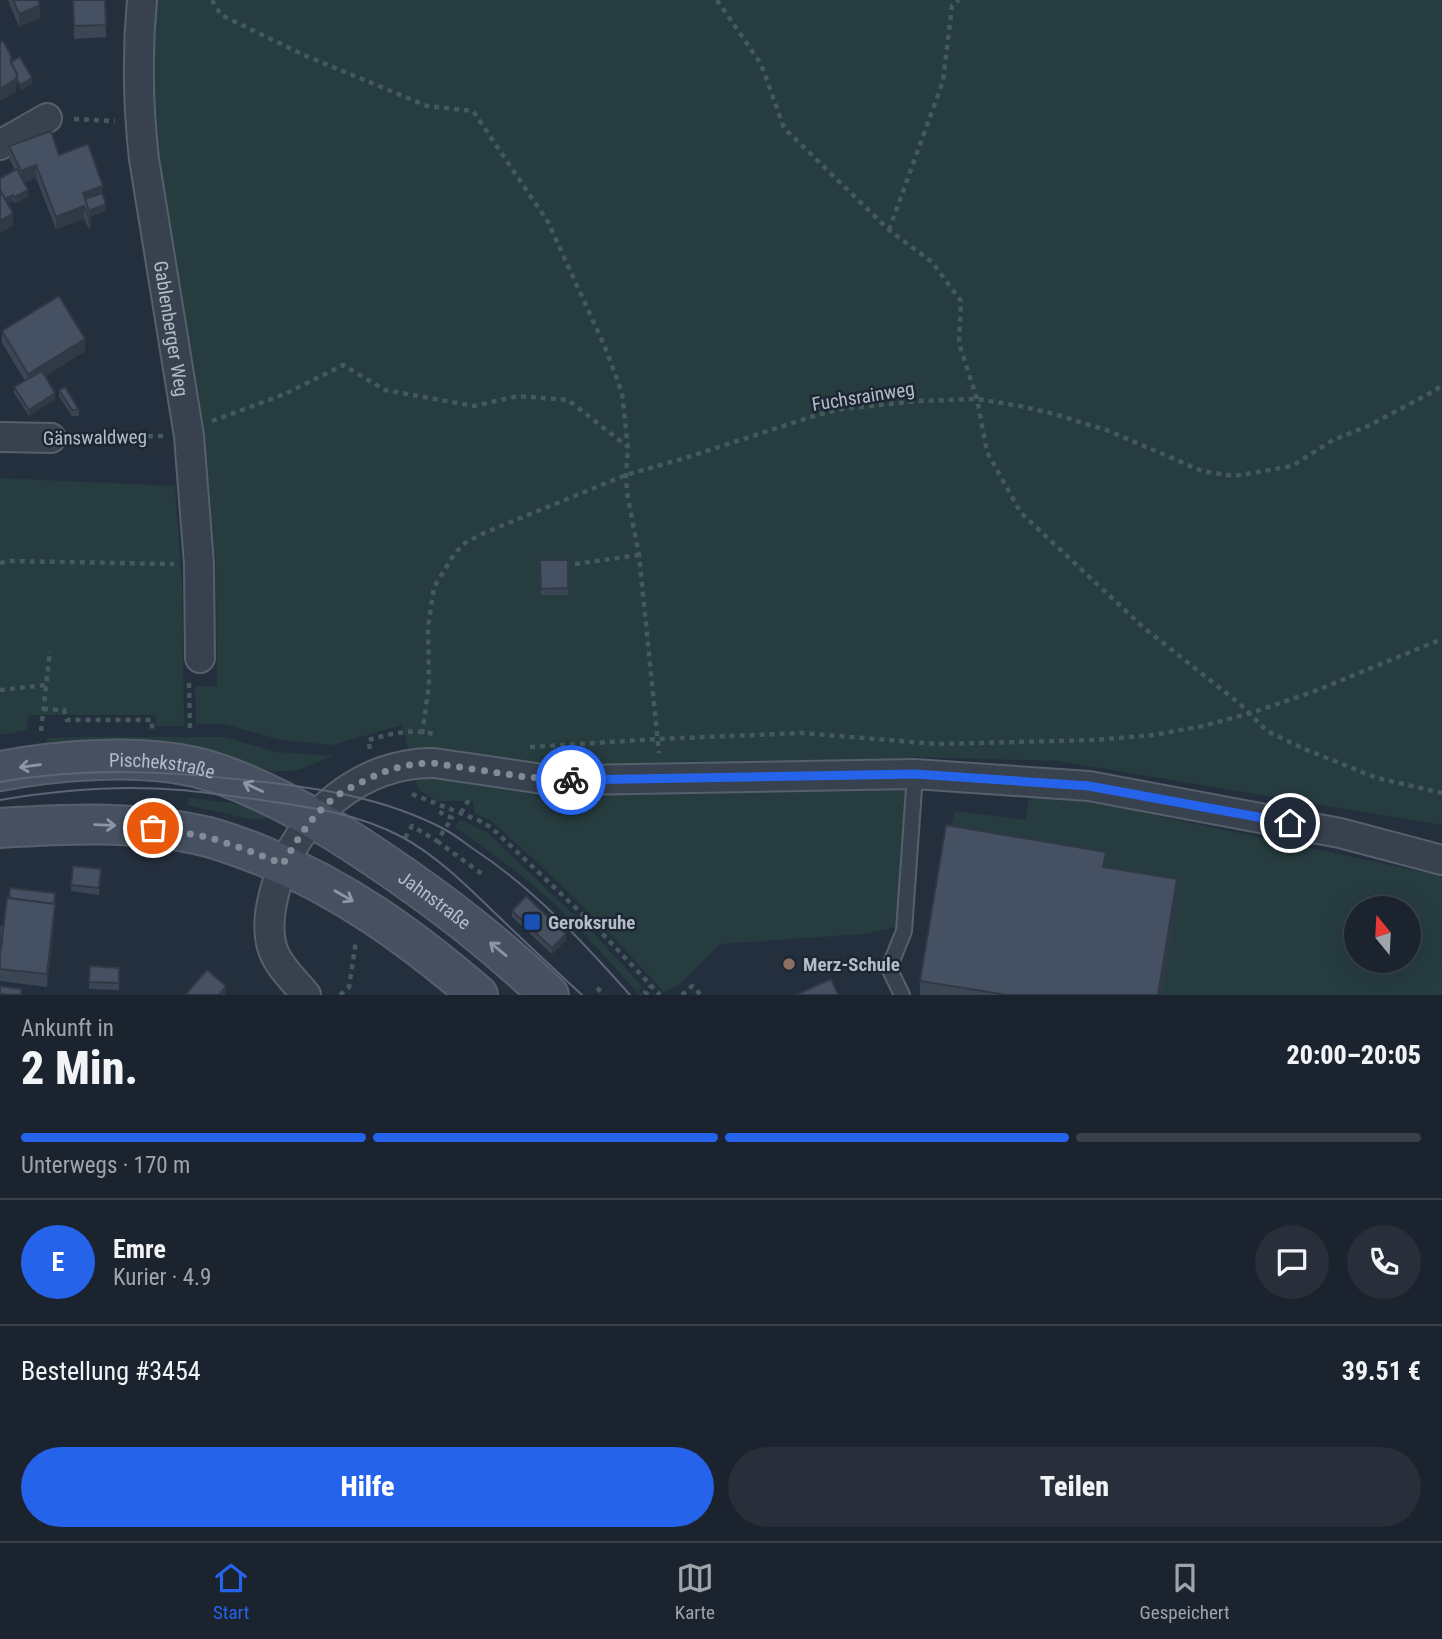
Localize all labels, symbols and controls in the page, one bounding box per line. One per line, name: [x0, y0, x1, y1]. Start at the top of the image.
street label: Gablenberger Weg: [149, 259, 193, 398]
street label: Fuchsrainweg: [810, 377, 916, 416]
street label: Gänswaldweg: [43, 425, 147, 450]
courier: [536, 745, 606, 815]
street label: Pischekstraße: [109, 749, 218, 784]
one-way arrow: [19, 760, 42, 773]
icon: bike: [552, 761, 590, 799]
one-way arrow: [243, 780, 264, 794]
pin: [1260, 793, 1320, 853]
pin: [123, 798, 183, 858]
icon: home: [1271, 804, 1309, 842]
icon: bag: [134, 809, 172, 847]
one-way arrow: [93, 818, 116, 831]
street label: Jahnstraße: [394, 866, 476, 935]
one-way arrow: [333, 889, 353, 903]
north arrow: [1344, 896, 1421, 973]
map controls: [1344, 896, 1421, 973]
place label: Geroksruhe: [548, 911, 635, 934]
marker: Geroksruhe: [522, 912, 542, 932]
one-way arrow: [490, 941, 508, 957]
place label: Merz-Schule: [803, 953, 900, 976]
marker: Merz-Schule: [781, 956, 797, 972]
text: Ankunft in: [21, 1015, 114, 1042]
text: 20:00–20:05: [1287, 1040, 1421, 1070]
text: 2 Min.: [21, 1041, 138, 1095]
text: Unterwegs · 170 m: [21, 1152, 190, 1179]
button: chat: [1255, 1225, 1329, 1299]
button: phone: [1347, 1225, 1421, 1299]
text: Emre: [113, 1234, 166, 1264]
text: E: [52, 1247, 64, 1277]
text: Kurier · 4.9: [113, 1264, 211, 1291]
text: Bestellung #3454: [21, 1356, 201, 1386]
text: 39.51 €: [1342, 1356, 1421, 1386]
button: Hilfe: [21, 1447, 714, 1527]
button: Teilen: [728, 1447, 1421, 1527]
tab: Start: [212, 1559, 250, 1624]
tab: Karte: [675, 1559, 715, 1624]
tab: Gespeichert: [1140, 1559, 1230, 1624]

